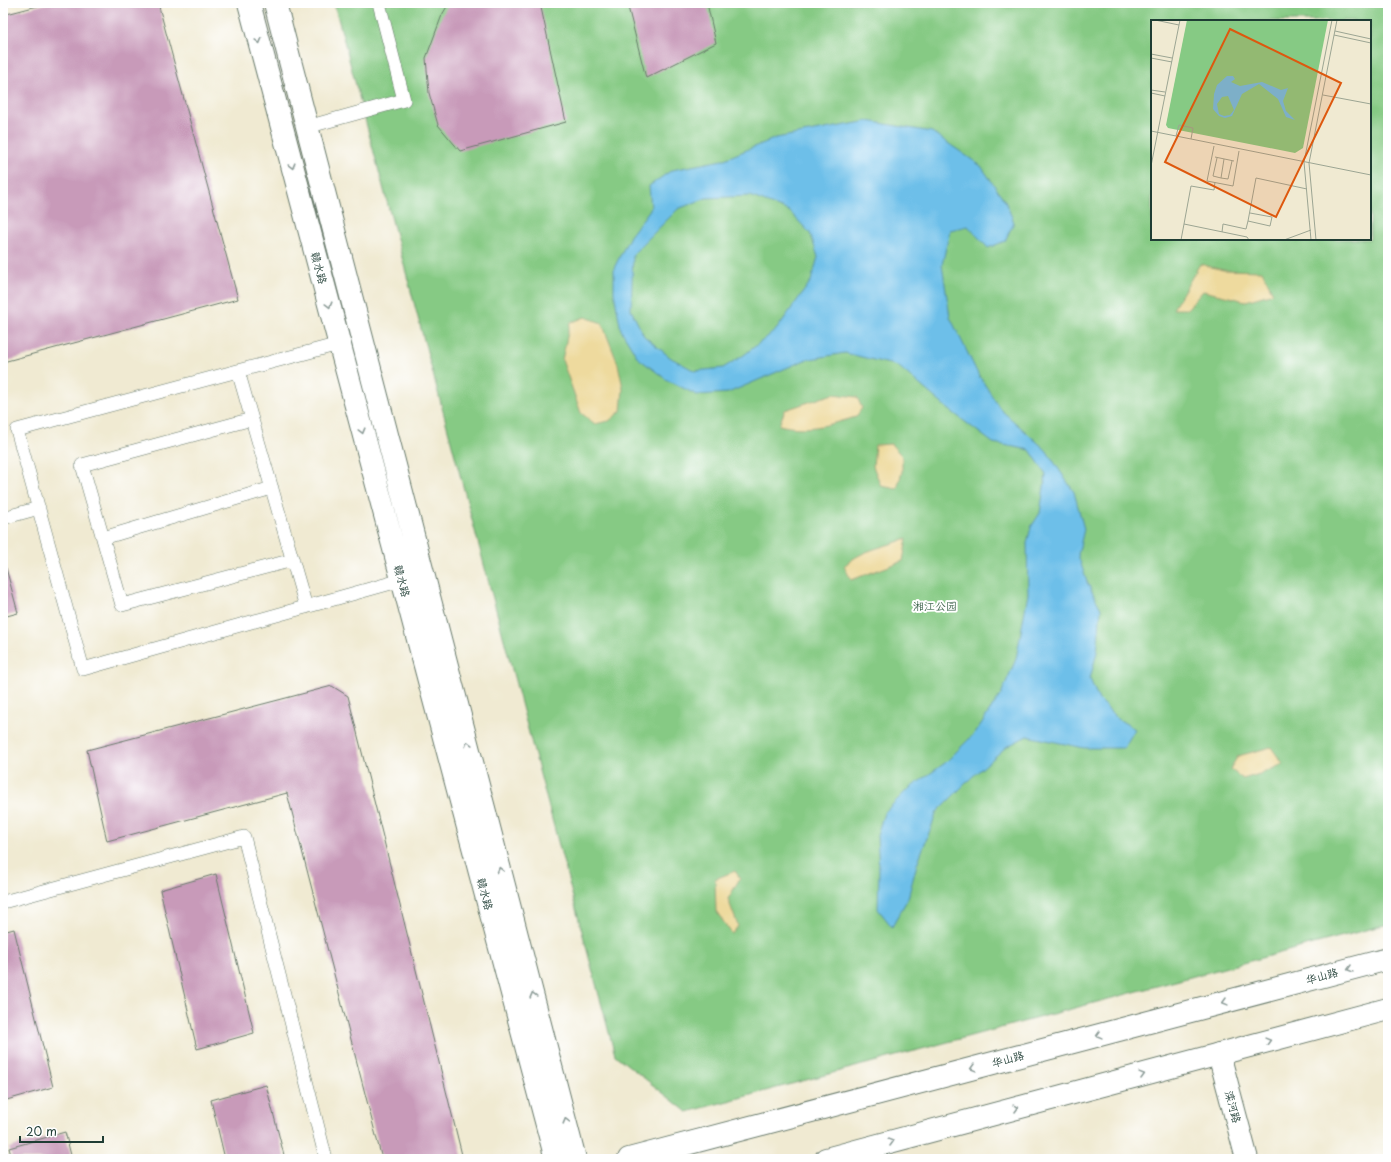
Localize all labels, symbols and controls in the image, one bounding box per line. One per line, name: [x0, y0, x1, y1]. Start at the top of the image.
inset map: [1151, 20, 1371, 240]
one-way arrow: [254, 37, 262, 44]
one-way arrow: [287, 163, 296, 170]
street label: 赣水路: [307, 250, 332, 286]
one-way arrow: [324, 302, 333, 309]
one-way arrow: [358, 428, 366, 434]
street label: 赣水路: [390, 563, 415, 599]
park label: 湘江公园: [913, 597, 957, 614]
one-way arrow: [464, 741, 472, 747]
one-way arrow: [496, 866, 505, 873]
street label: 赣水路: [473, 876, 498, 912]
street label: 华山路: [1304, 963, 1340, 988]
one-way arrow: [1347, 964, 1354, 973]
one-way arrow: [529, 992, 538, 999]
one-way arrow: [1221, 997, 1228, 1006]
one-way arrow: [1096, 1030, 1103, 1039]
one-way arrow: [1264, 1038, 1271, 1046]
street label: 华山路: [990, 1046, 1026, 1071]
one-way arrow: [970, 1063, 977, 1072]
one-way arrow: [1138, 1071, 1145, 1080]
street label: 滦河路: [1221, 1089, 1246, 1125]
one-way arrow: [1013, 1105, 1020, 1113]
scale bar: [20, 1118, 103, 1144]
one-way arrow: [562, 1118, 570, 1124]
text: 20 m: [26, 1122, 57, 1140]
one-way arrow: [887, 1138, 894, 1147]

